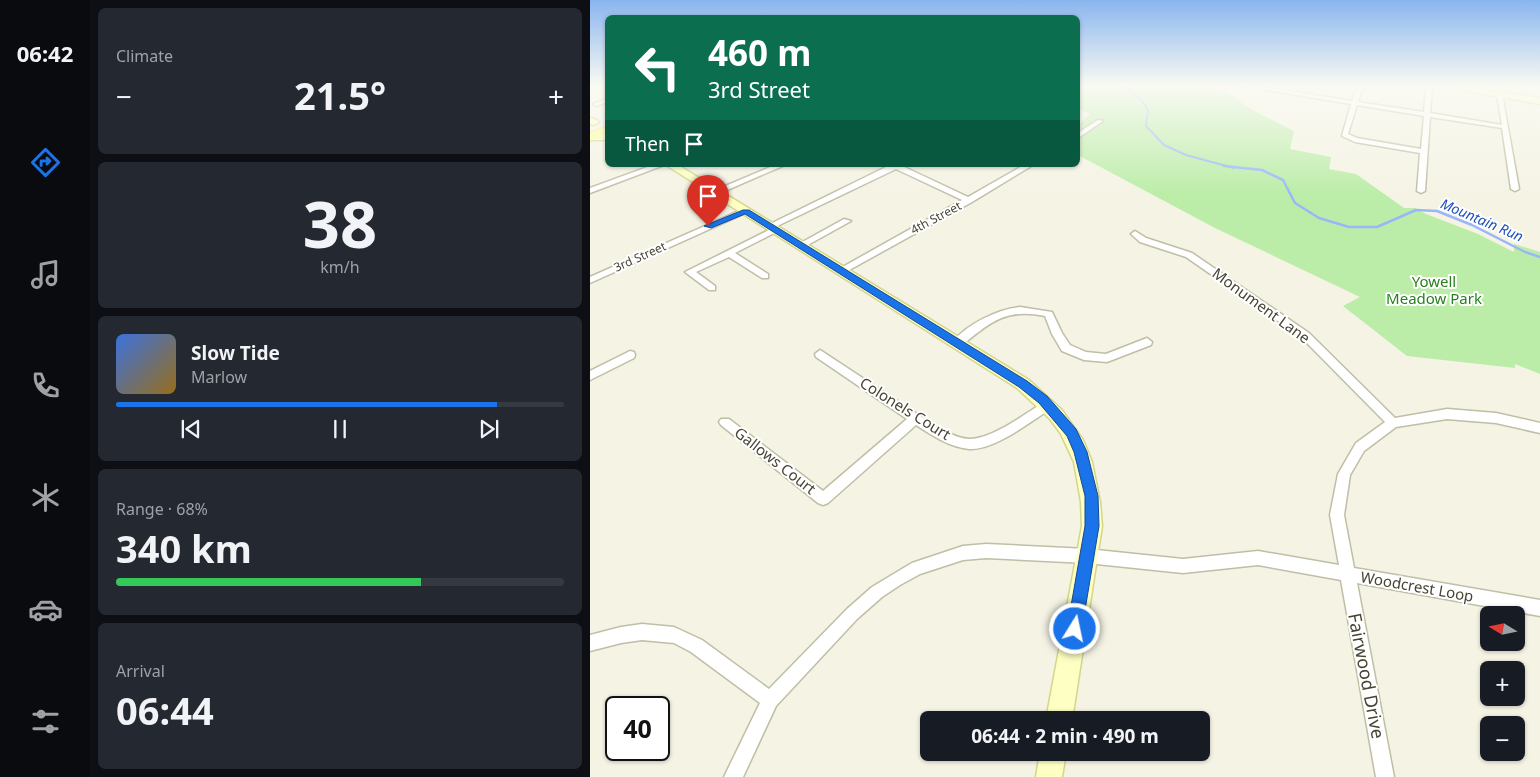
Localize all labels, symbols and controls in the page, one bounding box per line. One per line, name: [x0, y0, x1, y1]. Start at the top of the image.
text: 460 m: [708, 29, 811, 76]
icon: left: [625, 35, 690, 100]
text: 06:42: [17, 38, 73, 68]
text: Climate: [116, 45, 173, 67]
text: 21.5°: [294, 69, 386, 121]
text: 3rd Street: [708, 74, 810, 104]
text: −: [116, 77, 132, 115]
text: +: [548, 77, 564, 115]
icon: arrive: [680, 130, 708, 158]
text: Then: [625, 131, 670, 157]
icon: directions: [28, 145, 63, 180]
pin: [687, 175, 729, 226]
text: 38: [303, 179, 377, 267]
icon: arrive: [694, 182, 722, 210]
water label: Mountain Run: [1438, 194, 1526, 245]
street label: 4th Street: [907, 197, 965, 238]
street label: 3rd Street: [611, 237, 669, 276]
text: km/h: [320, 256, 360, 278]
icon: music: [28, 257, 63, 292]
street label: Monument Lane: [1209, 263, 1315, 347]
park label: Yowell Meadow Park: [1386, 271, 1482, 308]
text: Slow Tide: [191, 340, 280, 366]
text: Marlow: [191, 366, 247, 388]
icon: phone: [28, 368, 63, 403]
street label: Colonels Court: [856, 372, 955, 444]
icon: previous: [177, 415, 205, 443]
icon: pause: [326, 415, 354, 443]
icon: next: [475, 415, 503, 443]
street label: Gallows Court: [731, 422, 821, 499]
icon: climate: [28, 480, 63, 515]
text: Range · 68%: [116, 498, 208, 520]
text: 340 km: [116, 522, 252, 574]
street label: Woodcrest Loop: [1359, 566, 1475, 606]
icon: car: [28, 592, 63, 627]
position arrow: [1048, 602, 1100, 654]
north arrow: [1480, 606, 1525, 651]
map controls: [1480, 606, 1525, 761]
street label: Fairwood Drive: [1343, 611, 1391, 741]
text: Arrival: [116, 660, 165, 682]
button: +: [1480, 661, 1525, 706]
text: 06:44: [116, 684, 214, 736]
speed limit sign: 40: [605, 696, 670, 761]
icon: filters: [28, 704, 63, 739]
button: −: [1480, 716, 1525, 761]
text: 06:44 · 2 min · 490 m: [971, 723, 1159, 749]

